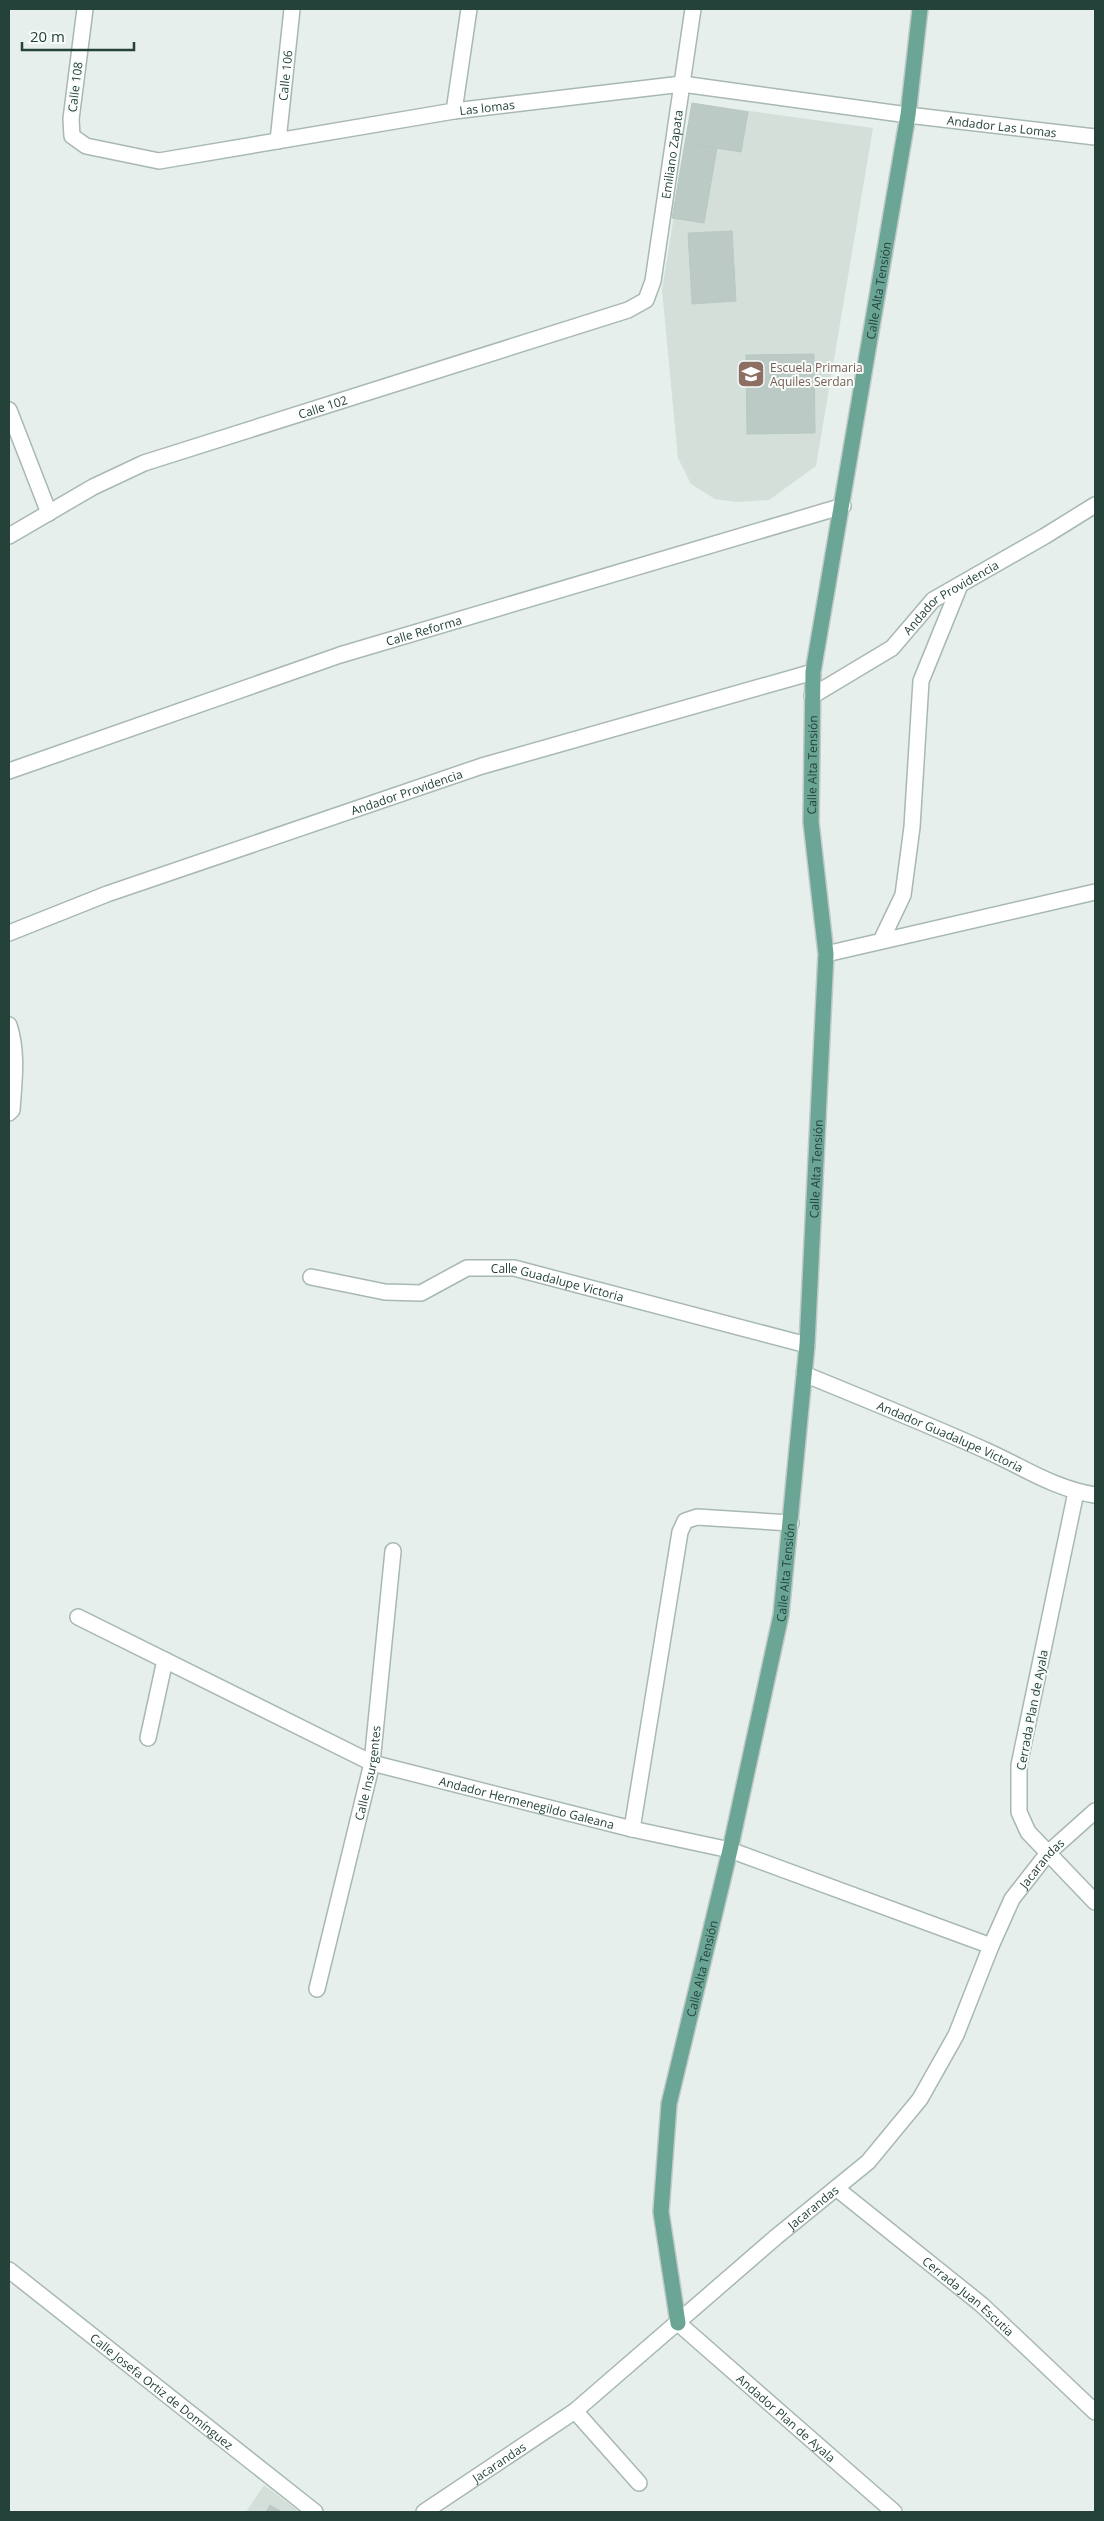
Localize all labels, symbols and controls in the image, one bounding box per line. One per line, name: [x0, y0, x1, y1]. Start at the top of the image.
scale bar: [22, 20, 135, 52]
text: 20 m: [30, 26, 65, 46]
street label: Calle 106: [274, 49, 296, 102]
street label: Calle 108: [63, 61, 87, 113]
street label: Las lomas: [458, 95, 516, 119]
street label: Emiliano Zapata: [657, 109, 687, 200]
street label: Andador Las Lomas: [946, 111, 1058, 141]
street label: Calle Alta Tensión: [861, 240, 895, 341]
school or university icon: Escuela Primaria Aquiles Serdan: [736, 359, 766, 389]
place label: Escuela Primaria Aquiles Serdan: [770, 359, 863, 390]
street label: Calle 102: [296, 391, 350, 422]
street label: Andador Providencia: [899, 556, 1001, 638]
street label: Calle Reforma: [384, 611, 464, 649]
street label: Calle Alta Tensión: [803, 715, 821, 814]
street label: Andador Providencia: [349, 765, 465, 819]
street label: Calle Alta Tensión: [805, 1119, 826, 1219]
street label: Calle Guadalupe Victoria: [491, 1259, 626, 1305]
street label: Andador Guadalupe Victoria: [875, 1396, 1026, 1476]
street label: Calle Alta Tensión: [771, 1522, 798, 1623]
street label: Cerrada Plan de Ayala: [1012, 1648, 1052, 1772]
street label: Calle Insurgentes: [350, 1725, 384, 1822]
street label: Andador Hermenegildo Galeana: [437, 1772, 616, 1833]
street label: Jacarandas: [1015, 1834, 1068, 1892]
street label: Calle Alta Tensión: [682, 1918, 721, 2019]
street label: Jacarandas: [783, 2181, 842, 2233]
street label: Cerrada Juan Escutia: [919, 2252, 1018, 2340]
street label: Calle Josefa Ortiz de Domínguez: [87, 2329, 237, 2453]
street label: Andador Plan de Ayala: [733, 2370, 839, 2466]
street label: Jacarandas: [468, 2438, 529, 2487]

